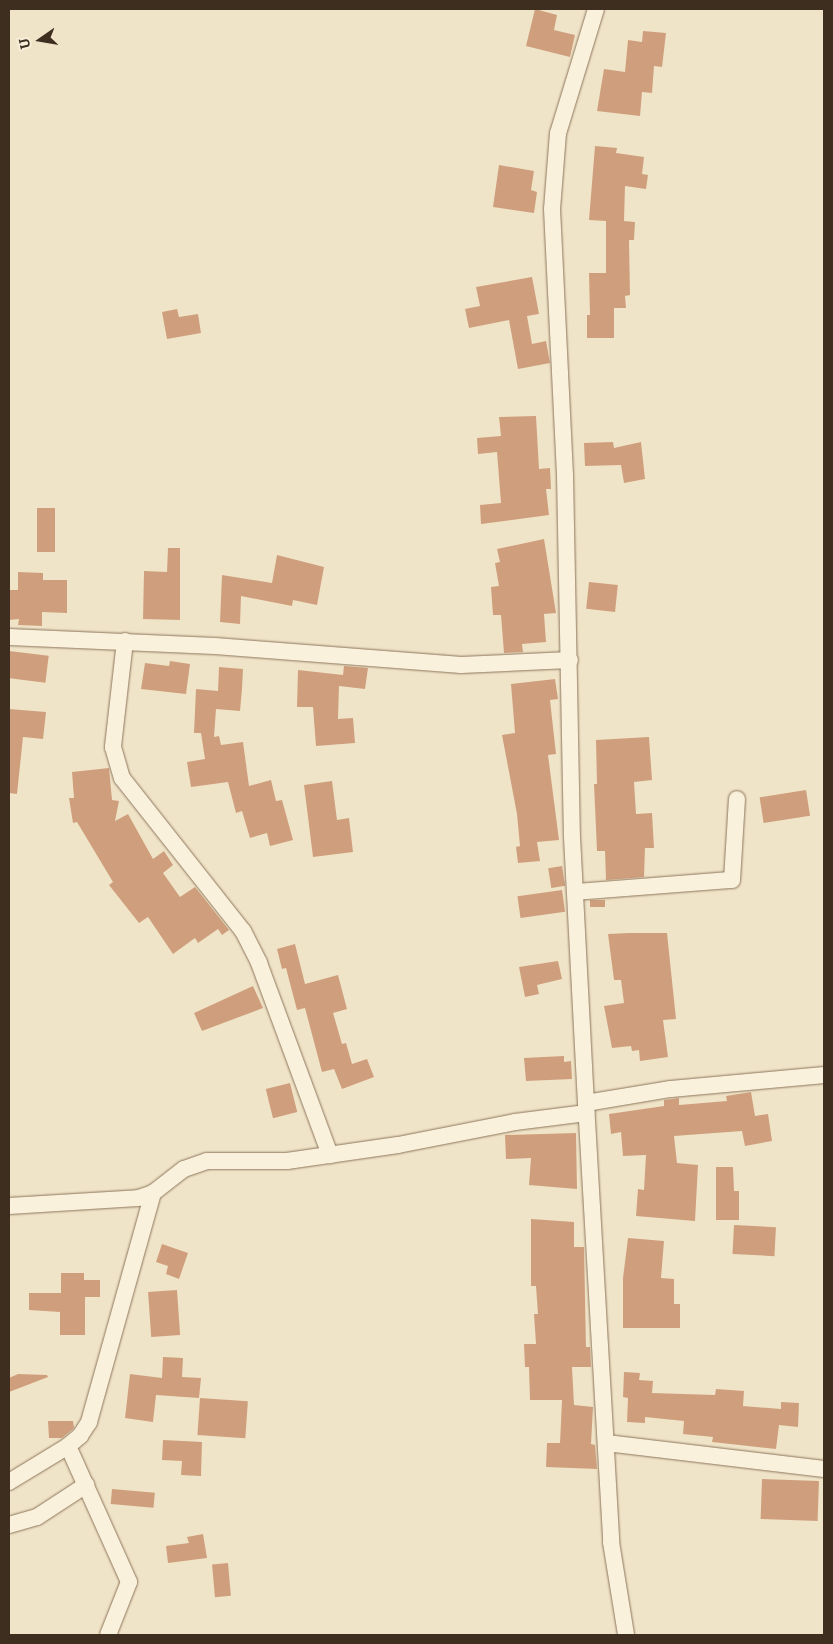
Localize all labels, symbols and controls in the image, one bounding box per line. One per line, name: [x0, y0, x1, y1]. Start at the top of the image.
north arrow: [15, 15, 65, 65]
text: U: [15, 37, 34, 50]

